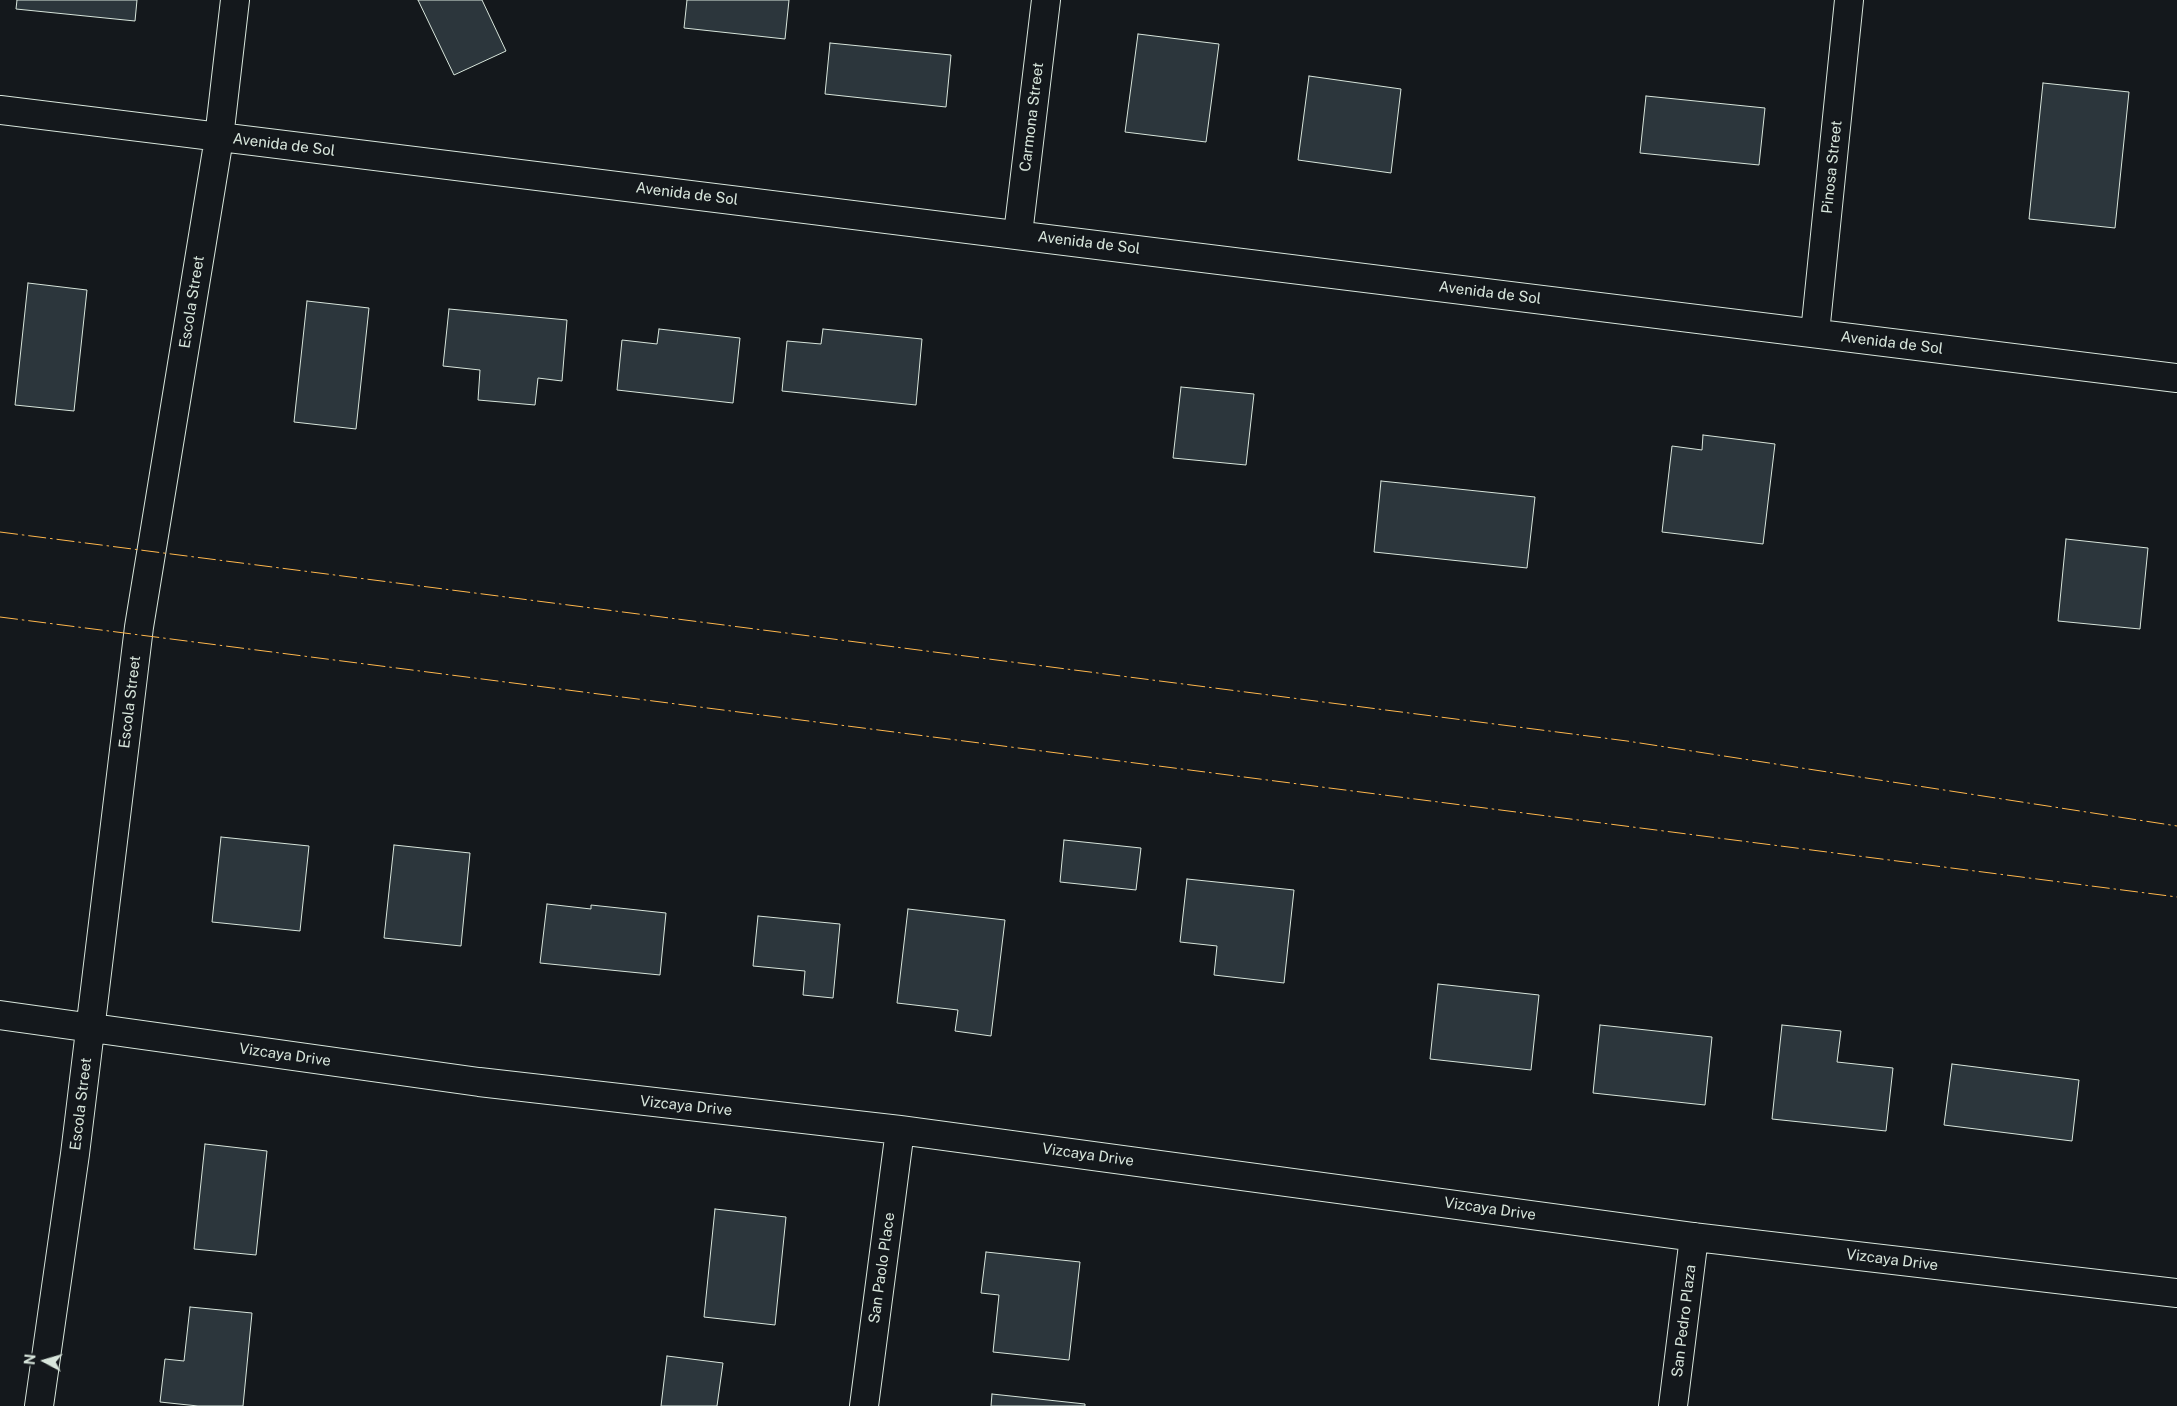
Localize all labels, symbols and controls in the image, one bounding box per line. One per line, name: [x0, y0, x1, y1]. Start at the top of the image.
street label: Carmona Street: [1016, 61, 1048, 173]
street label: Pinosa Street: [1818, 119, 1846, 215]
street label: Avenida de Sol: [232, 130, 336, 160]
street label: Avenida de Sol: [635, 179, 739, 209]
street label: Avenida de Sol: [1037, 228, 1141, 258]
street label: Escola Street: [176, 254, 208, 350]
street label: Avenida de Sol: [1438, 278, 1542, 308]
street label: Avenida de Sol: [1840, 328, 1944, 358]
street label: Escola Street: [115, 654, 145, 750]
street label: Vizcaya Drive: [238, 1040, 332, 1070]
street label: Escola Street: [66, 1056, 96, 1152]
street label: Vizcaya Drive: [639, 1092, 733, 1120]
street label: Vizcaya Drive: [1041, 1140, 1135, 1170]
street label: Vizcaya Drive: [1443, 1194, 1537, 1224]
street label: San Paolo Place: [865, 1211, 899, 1325]
street label: Vizcaya Drive: [1845, 1245, 1939, 1275]
street label: San Pedro Plaza: [1668, 1264, 1700, 1378]
north arrow: [20, 1336, 70, 1386]
text: N: [22, 1353, 39, 1366]

